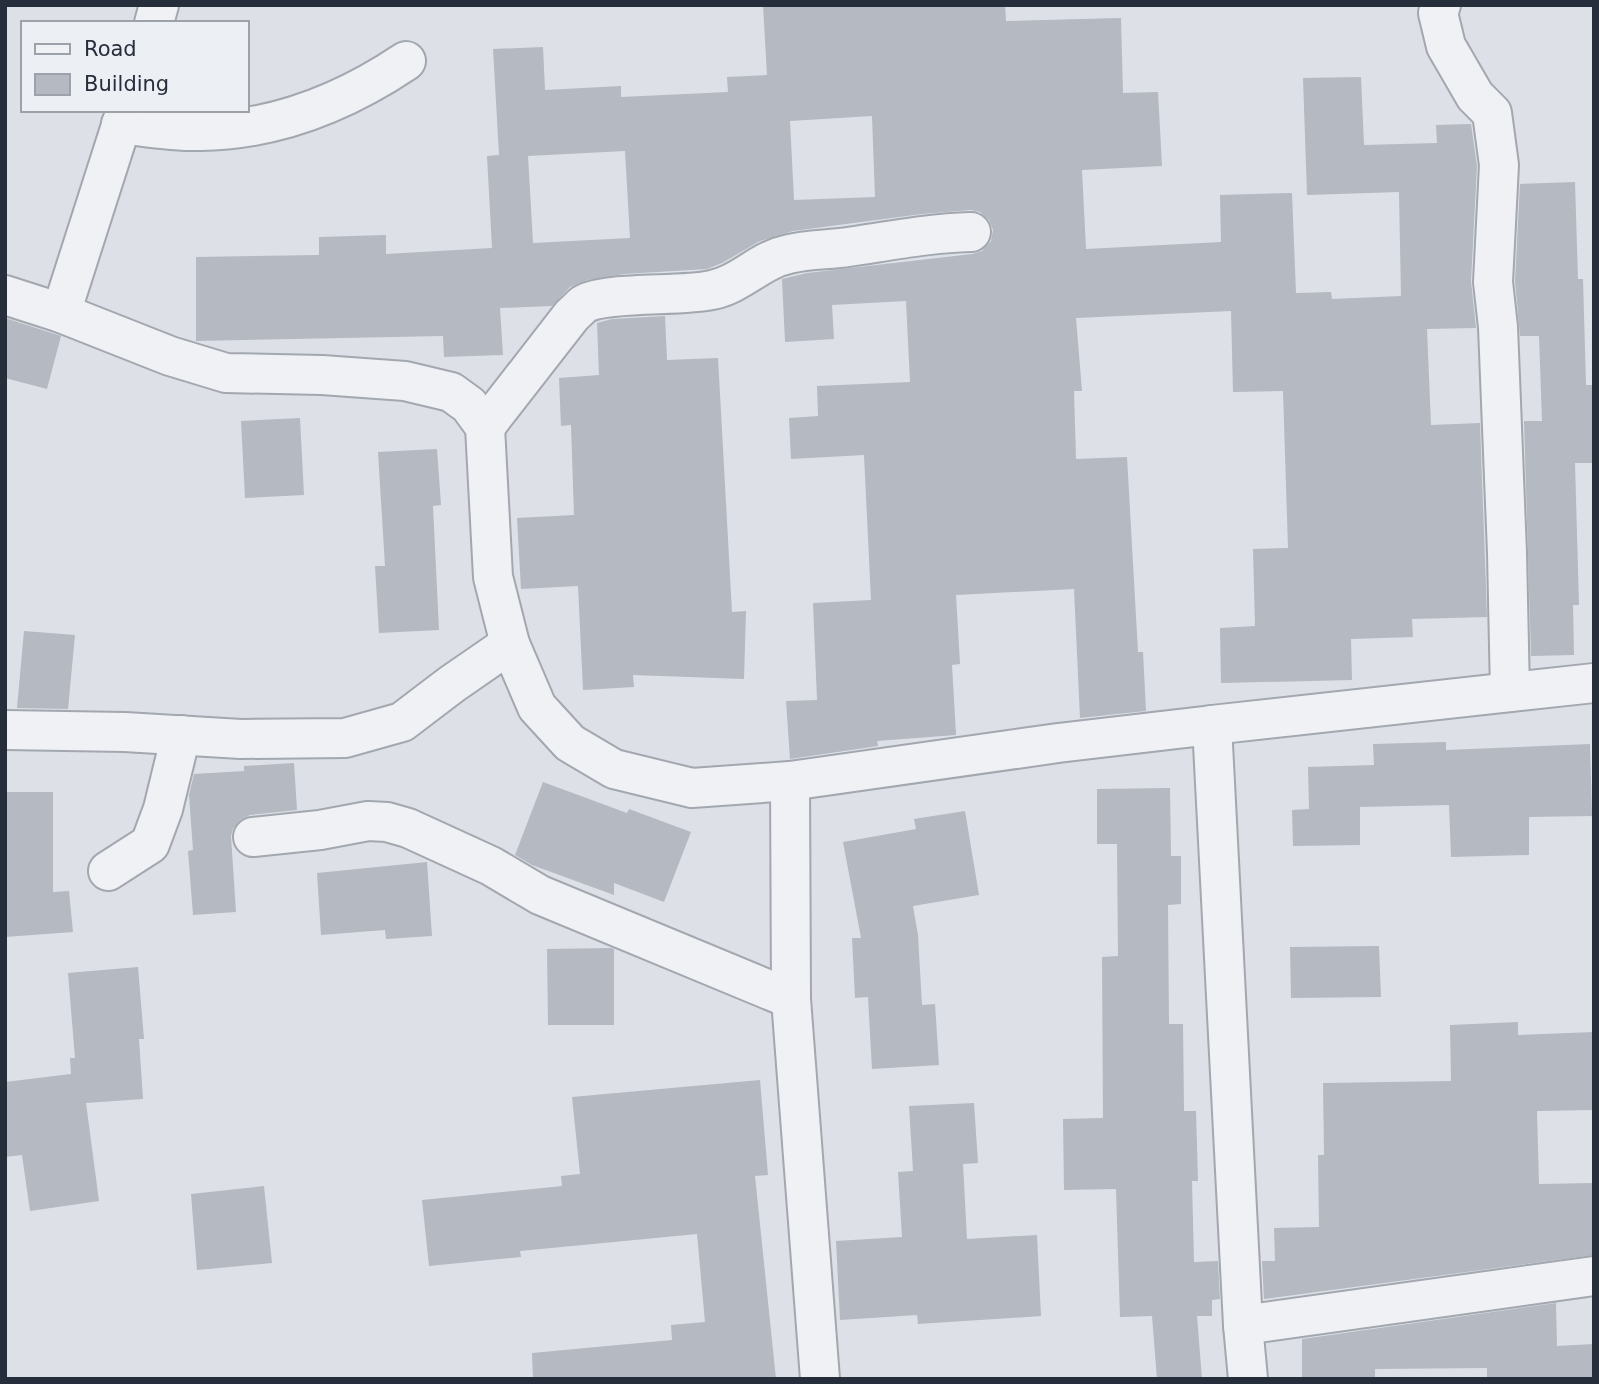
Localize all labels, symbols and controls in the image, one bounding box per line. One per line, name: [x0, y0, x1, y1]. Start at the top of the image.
legend: [21, 21, 248, 112]
text: Road: [84, 37, 137, 61]
text: Building: [84, 72, 169, 96]

